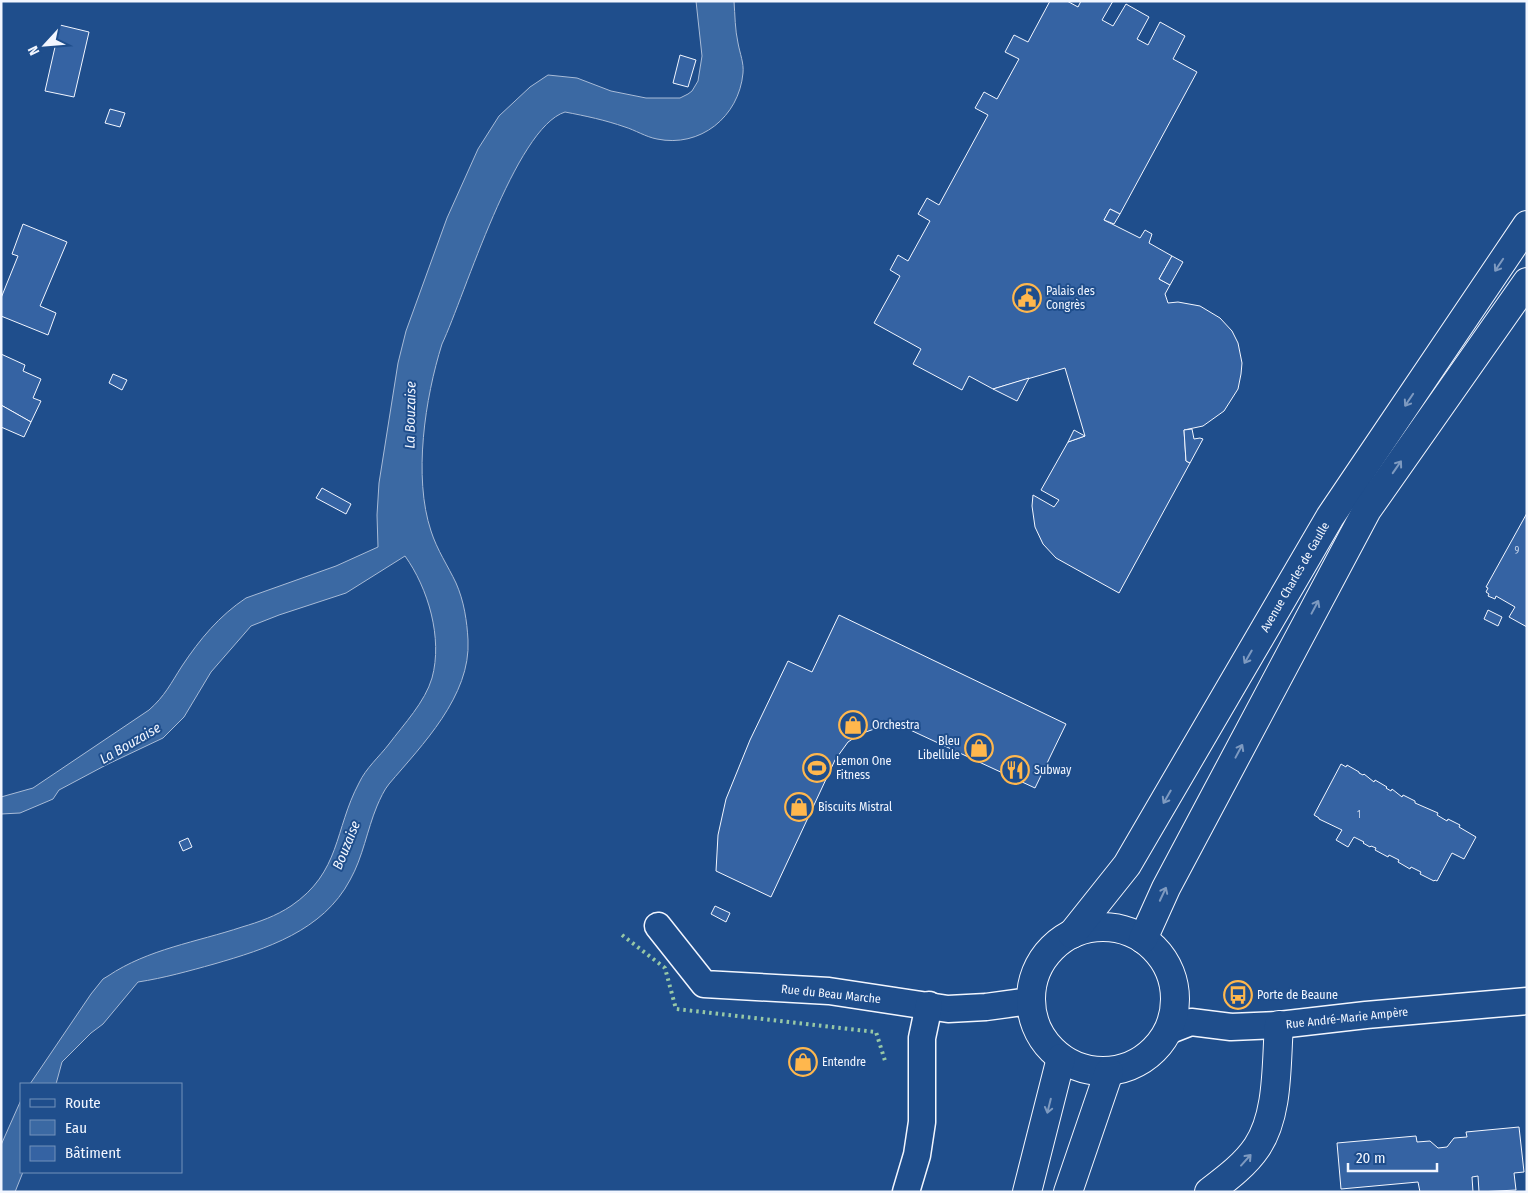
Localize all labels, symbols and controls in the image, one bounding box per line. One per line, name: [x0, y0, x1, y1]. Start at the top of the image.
north arrow: [20, 20, 70, 70]
text: N: [24, 43, 43, 58]
one-way arrow: [1494, 258, 1504, 272]
public building icon: Palais des Congrès: [1012, 283, 1042, 313]
place label: Palais des Congrès: [1046, 284, 1095, 312]
water label: La Bouzaise: [401, 381, 420, 449]
one-way arrow: [1403, 393, 1414, 407]
one-way arrow: [1392, 460, 1402, 474]
street label: Avenue Charles de Gaulle: [1258, 519, 1332, 634]
house number: 9: [1515, 545, 1520, 557]
one-way arrow: [1310, 600, 1320, 615]
one-way arrow: [1243, 649, 1253, 663]
shop icon: Orchestra: [838, 710, 868, 740]
place label: Orchestra: [872, 718, 920, 732]
water label: La Bouzaise: [97, 719, 164, 768]
shop icon: Bleu Libellule: [964, 733, 994, 763]
place label: Bleu Libellule: [918, 734, 960, 762]
one-way arrow: [1234, 743, 1244, 758]
sports icon: Lemon One Fitness: [802, 753, 832, 783]
place label: Lemon One Fitness: [836, 754, 892, 782]
restaurant icon: Subway: [1000, 755, 1030, 785]
place label: Subway: [1034, 763, 1072, 777]
one-way arrow: [1161, 789, 1171, 804]
shop icon: Biscuits Mistral: [784, 792, 814, 822]
place label: Biscuits Mistral: [818, 800, 892, 814]
house number: 1: [1357, 809, 1361, 821]
water label: Bouzaise: [329, 818, 364, 872]
one-way arrow: [1159, 887, 1168, 902]
bus stop icon: Porte de Beaune: [1223, 980, 1253, 1010]
street label: Rue du Beau Marche: [780, 982, 882, 1006]
place label: Porte de Beaune: [1257, 988, 1338, 1002]
street label: Rue André-Marie Ampère: [1285, 1005, 1409, 1031]
shop icon: Entendre: [788, 1047, 818, 1077]
place label: Entendre: [822, 1055, 866, 1069]
legend: [20, 1083, 182, 1173]
text: Route: [65, 1094, 101, 1112]
one-way arrow: [1043, 1097, 1053, 1113]
text: Eau: [65, 1119, 87, 1137]
scale bar: [1348, 1140, 1437, 1172]
text: Bâtiment: [65, 1144, 121, 1162]
text: 20 m: [1356, 1149, 1386, 1167]
one-way arrow: [1240, 1153, 1252, 1166]

